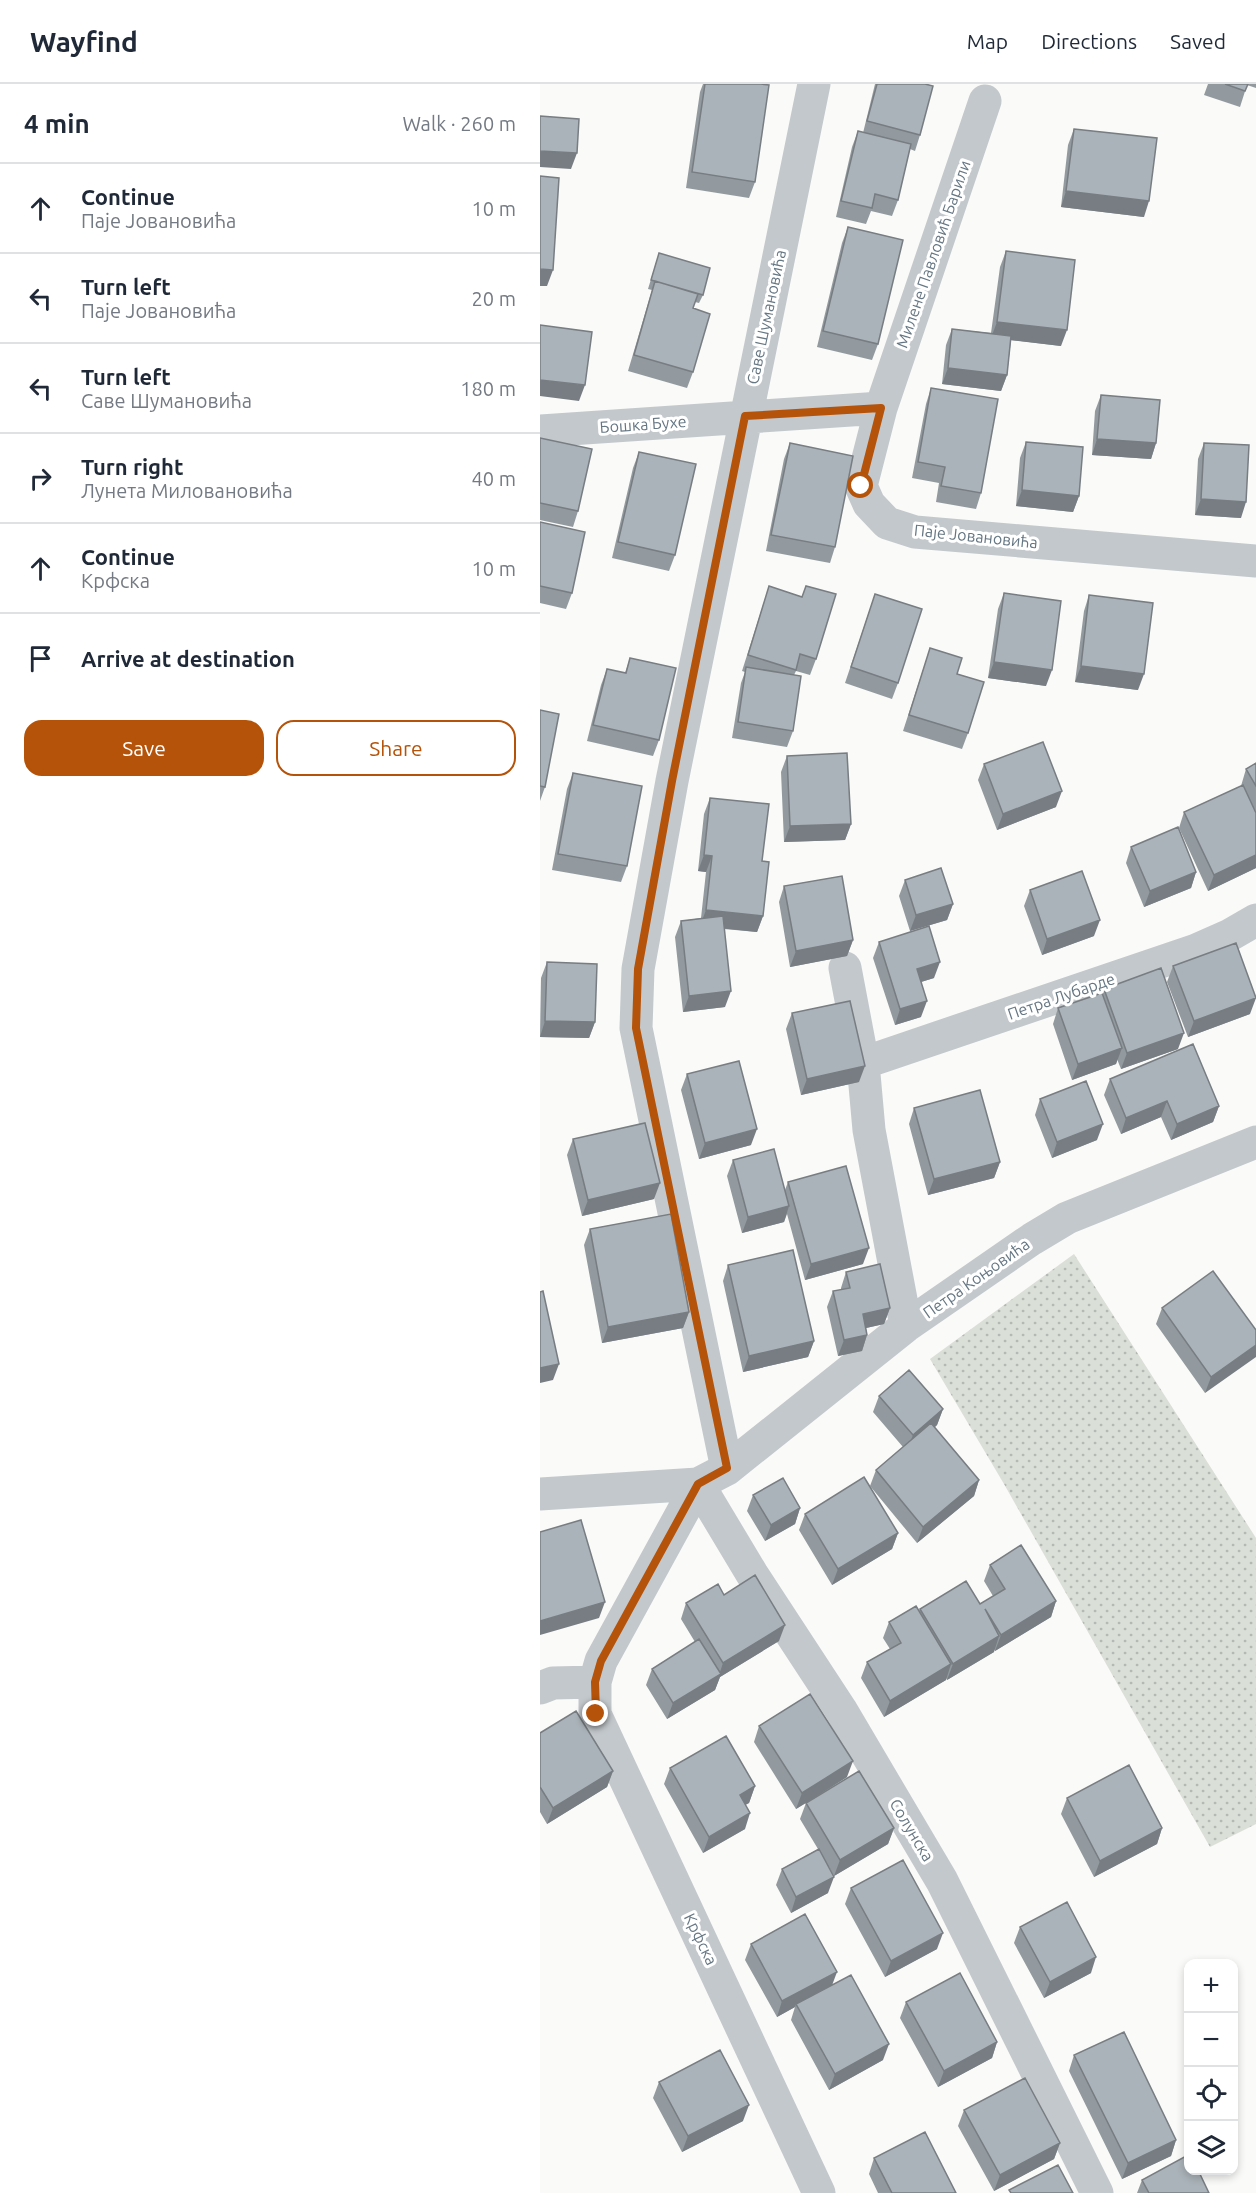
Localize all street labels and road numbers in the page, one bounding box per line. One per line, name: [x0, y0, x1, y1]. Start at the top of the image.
street label: Милене Павловић Барили: [892, 158, 974, 350]
street label: Саве Шумановића: [743, 248, 789, 386]
street label: Бошка Бухе: [599, 412, 687, 436]
street label: Паје Јовановића: [913, 521, 1039, 551]
street label: Петра Лубарде: [1005, 969, 1117, 1023]
street label: Петра Коњовића: [919, 1235, 1033, 1321]
street label: Солунска: [886, 1796, 938, 1864]
street label: Крфска: [681, 1910, 721, 1968]

